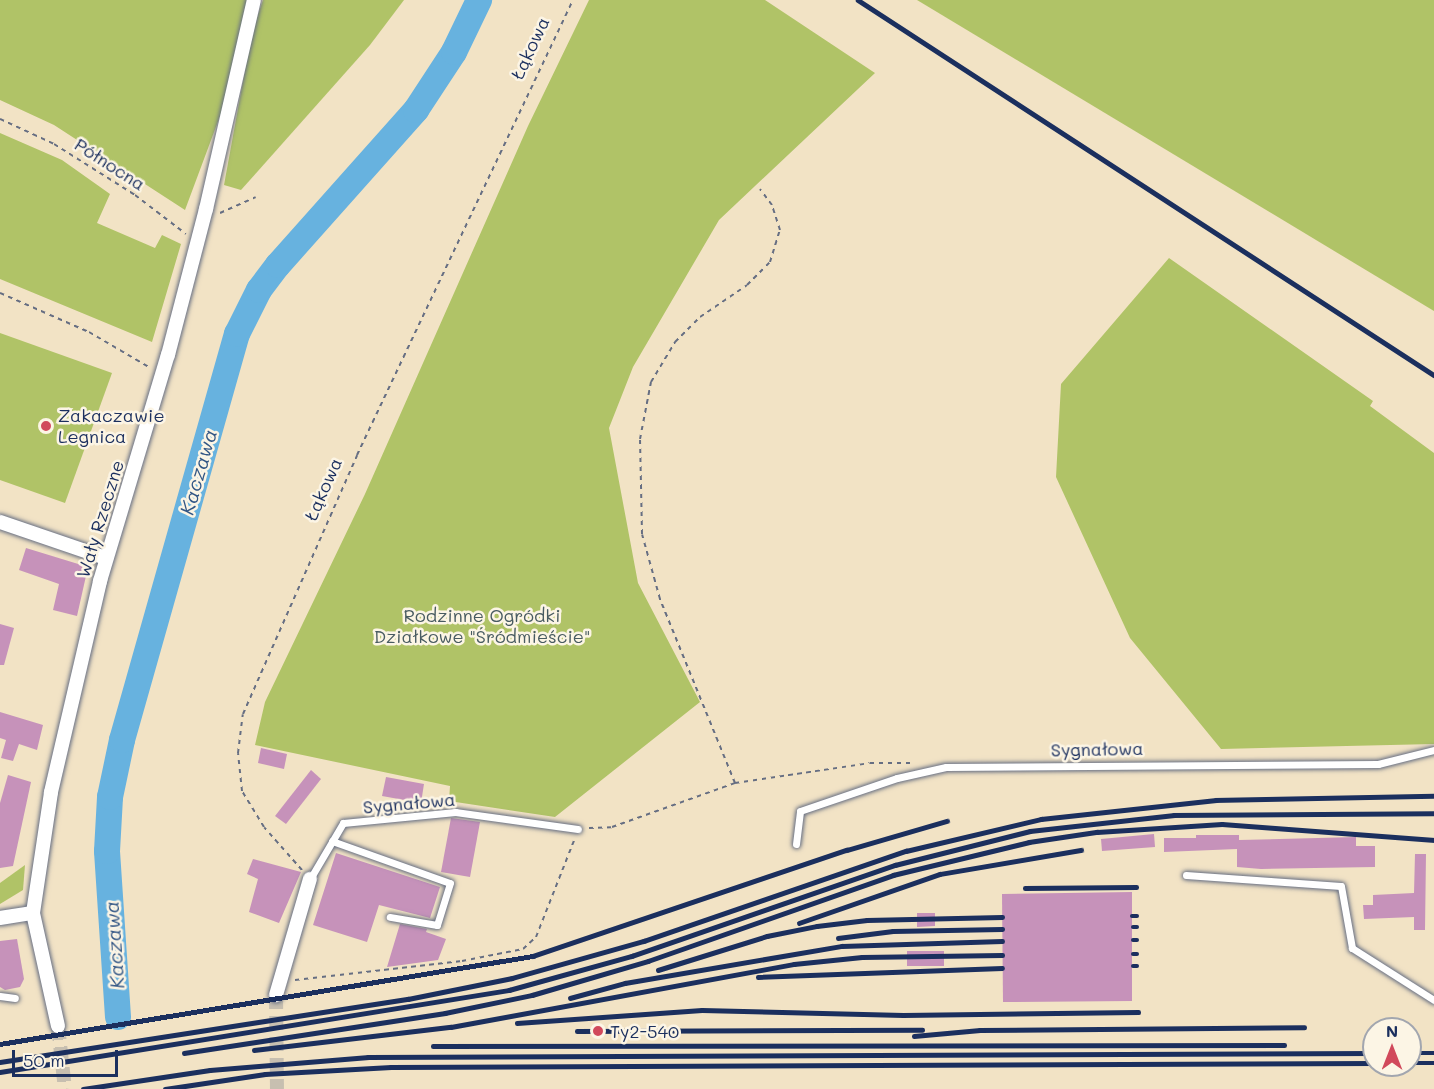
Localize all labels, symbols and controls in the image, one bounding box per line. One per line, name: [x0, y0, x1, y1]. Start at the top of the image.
street label: Łąkowa: [506, 13, 554, 83]
street label: Północna: [71, 133, 149, 195]
place label: Zakaczawie Legnica: [58, 405, 165, 448]
marker: Zakaczawie Legnica: [39, 419, 53, 433]
water label: Kaczawa: [174, 426, 222, 518]
street label: Łąkowa: [300, 454, 346, 524]
street label: Wały Rzeczne: [72, 457, 128, 581]
park label: Rodzinne Ogródki Działkowe "Śródmieście": [374, 605, 590, 648]
street label: Sygnałowa: [1051, 737, 1143, 761]
street label: Sygnałowa: [362, 788, 456, 818]
water label: Kaczawa: [99, 900, 129, 990]
north arrow: [1362, 1017, 1422, 1077]
place label: Ty2-540: [610, 1020, 679, 1042]
text: N: [1386, 1020, 1398, 1041]
marker: Ty2-540: [591, 1024, 605, 1038]
scale bar: [15, 1038, 122, 1076]
text: 50 m: [23, 1048, 65, 1072]

